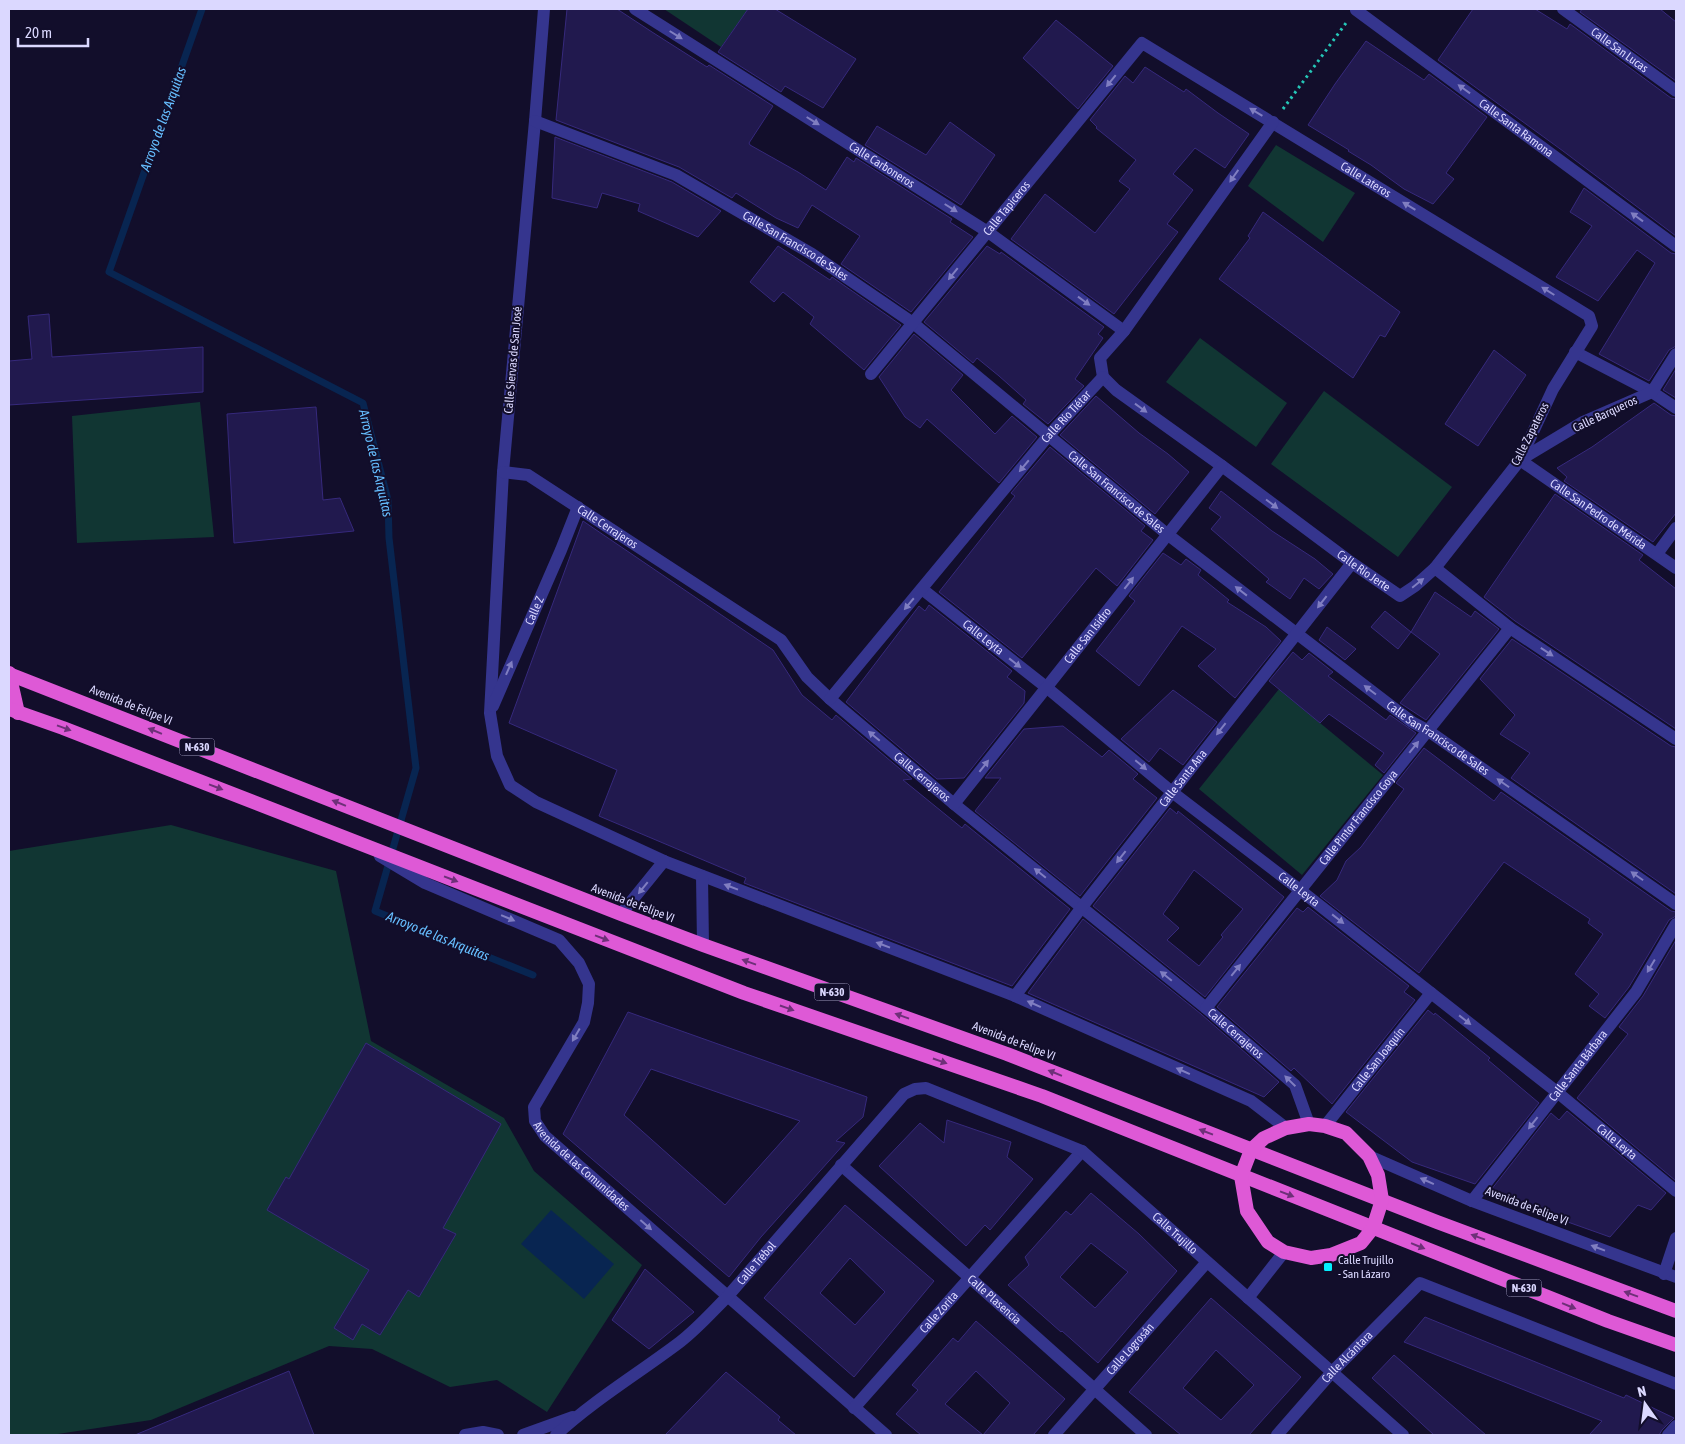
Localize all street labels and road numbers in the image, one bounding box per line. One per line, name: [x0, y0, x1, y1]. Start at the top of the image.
street label: Calle San Lucas: [1588, 25, 1651, 76]
street label: Calle Santa Ramona: [1476, 96, 1556, 160]
street label: Calle Carboneros: [846, 139, 917, 191]
street label: Calle Lateros: [1338, 159, 1394, 200]
street label: Calle Tapiceros: [980, 178, 1033, 238]
street label: Calle San Francisco de Sales: [740, 208, 851, 284]
street label: Calle Siervas de San José: [501, 306, 525, 414]
street label: Calle Río Tiétar: [1038, 387, 1094, 446]
street label: Calle Barqueros: [1571, 393, 1639, 435]
street label: Calle Zapateros: [1508, 400, 1552, 468]
street label: Calle San Francisco de Sales: [1065, 448, 1168, 536]
street label: Calle San Pedro de Mérida: [1547, 476, 1649, 552]
street label: Calle Cerrajeros: [575, 502, 640, 552]
street label: Calle Río Jerte: [1334, 547, 1393, 594]
street label: Calle Z: [522, 594, 547, 627]
street label: Calle San Isidro: [1061, 604, 1114, 666]
street label: Calle Leyta: [960, 617, 1007, 658]
street label: Avenida de Felipe VI: [88, 682, 174, 728]
street label: Calle San Francisco de Sales: [1384, 698, 1492, 778]
road number: N-630: [180, 739, 214, 756]
street label: Calle Santa Ana: [1156, 747, 1210, 810]
street label: Calle Cerrajeros: [891, 749, 953, 805]
street label: Calle Pintor Francisco Goya: [1316, 767, 1401, 868]
street label: Calle Leyta: [1276, 869, 1322, 910]
street label: Avenida de Felipe VI: [589, 881, 677, 925]
road number: N-630: [814, 984, 850, 1000]
street label: Calle Cerrajeros: [1205, 1006, 1266, 1062]
street label: Avenida de Felipe VI: [970, 1019, 1058, 1063]
street label: Calle San Joaquín: [1348, 1025, 1408, 1094]
street label: Calle Santa Bárbara: [1546, 1027, 1610, 1104]
street label: Avenida de las Comunidades: [530, 1119, 632, 1214]
street label: Calle Leyta: [1594, 1121, 1640, 1163]
street label: Avenida de Felipe VI: [1483, 1184, 1571, 1228]
street label: Calle Trujillo: [1149, 1210, 1201, 1257]
street label: Calle Trébol: [734, 1238, 779, 1288]
street label: Calle Plasencia: [965, 1272, 1024, 1327]
road number: N-630: [1506, 1280, 1542, 1296]
street label: Calle Zorita: [917, 1289, 961, 1336]
street label: Calle Logrosán: [1104, 1320, 1157, 1378]
street label: Calle Alcántara: [1319, 1328, 1376, 1386]

